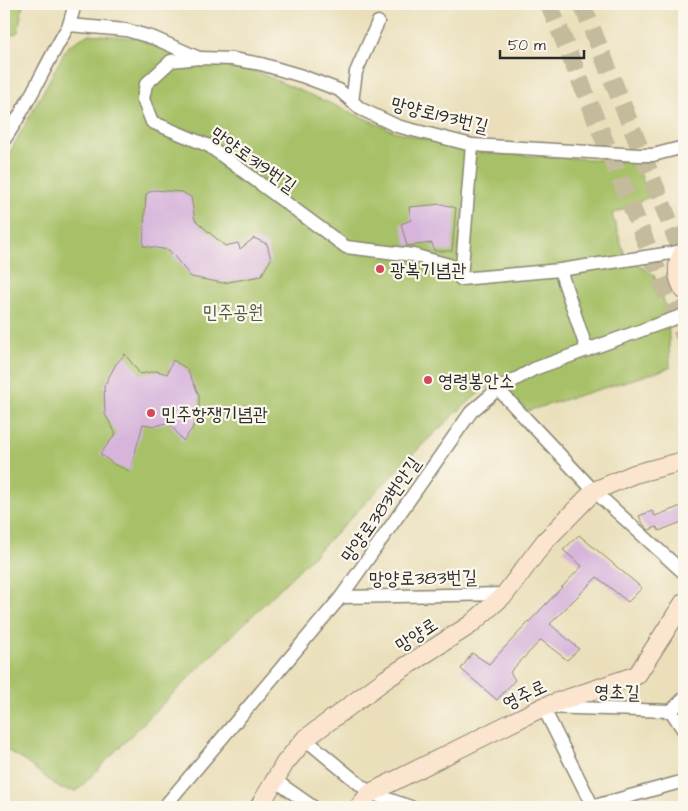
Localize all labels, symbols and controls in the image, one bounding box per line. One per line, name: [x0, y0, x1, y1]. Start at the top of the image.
scale bar: [500, 28, 584, 60]
text: 50 m: [508, 35, 546, 56]
street label: 망양로193번길: [388, 90, 491, 141]
street label: 망양로319번길: [205, 121, 302, 200]
place label: 광복기념관: [390, 257, 466, 284]
marker: 광복기념관: [374, 263, 386, 275]
park label: 민주공원: [202, 299, 264, 326]
place label: 영령봉안소: [438, 368, 514, 395]
marker: 영령봉안소: [422, 374, 434, 386]
place label: 민주항쟁기념관: [161, 401, 268, 428]
marker: 민주항쟁기념관: [145, 407, 157, 419]
street label: 망양로383번안길: [335, 452, 428, 568]
street label: 망양로383번길: [369, 564, 477, 593]
street label: 망양로: [390, 611, 443, 659]
street label: 영주로: [498, 673, 551, 717]
street label: 영초길: [594, 679, 640, 706]

